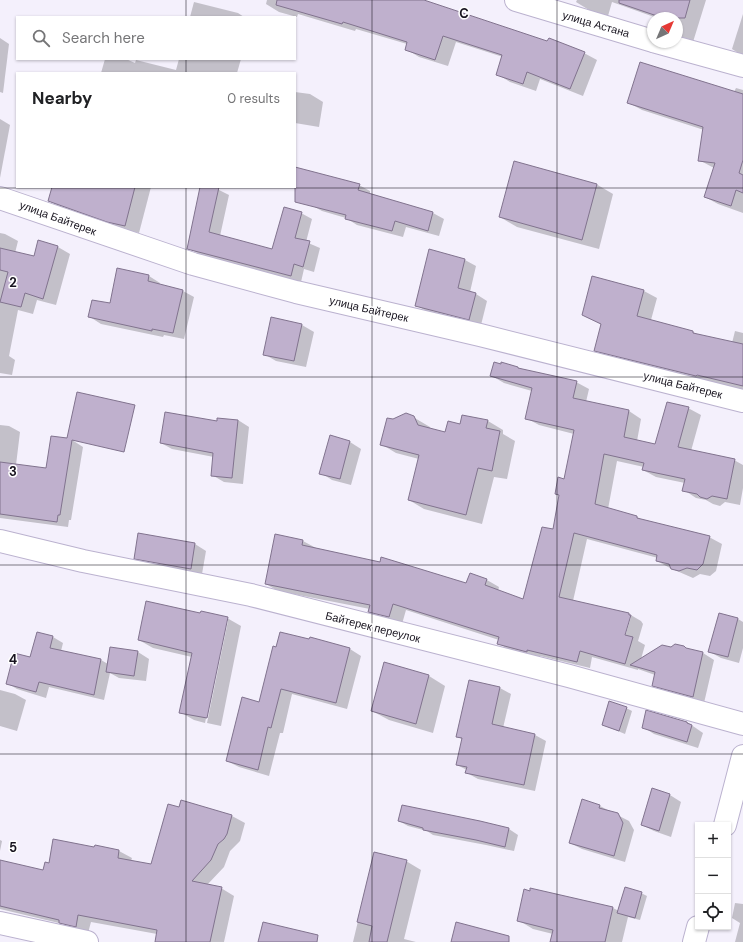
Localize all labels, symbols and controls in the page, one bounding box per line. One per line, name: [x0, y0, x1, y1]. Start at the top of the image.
text: C: [459, 5, 469, 22]
street label: улица Астана: [561, 8, 632, 41]
north arrow: [647, 12, 683, 48]
search box: [16, 16, 296, 60]
icon: search: [30, 27, 52, 49]
text: Search here: [62, 28, 145, 48]
text: Nearby: [32, 87, 92, 109]
text: 0 results: [227, 90, 280, 107]
street label: улица Байтерек: [18, 198, 98, 238]
text: 2: [9, 274, 17, 291]
street label: улица Байтерек: [328, 293, 410, 325]
street label: улица Байтерек: [642, 368, 724, 402]
text: 3: [9, 463, 17, 480]
street label: Байтерек переулок: [324, 608, 422, 646]
text: 4: [9, 651, 17, 668]
map controls: [695, 822, 731, 930]
button: +: [695, 822, 731, 858]
text: 5: [9, 839, 17, 856]
button: −: [695, 858, 731, 894]
button: locate: [695, 894, 731, 930]

